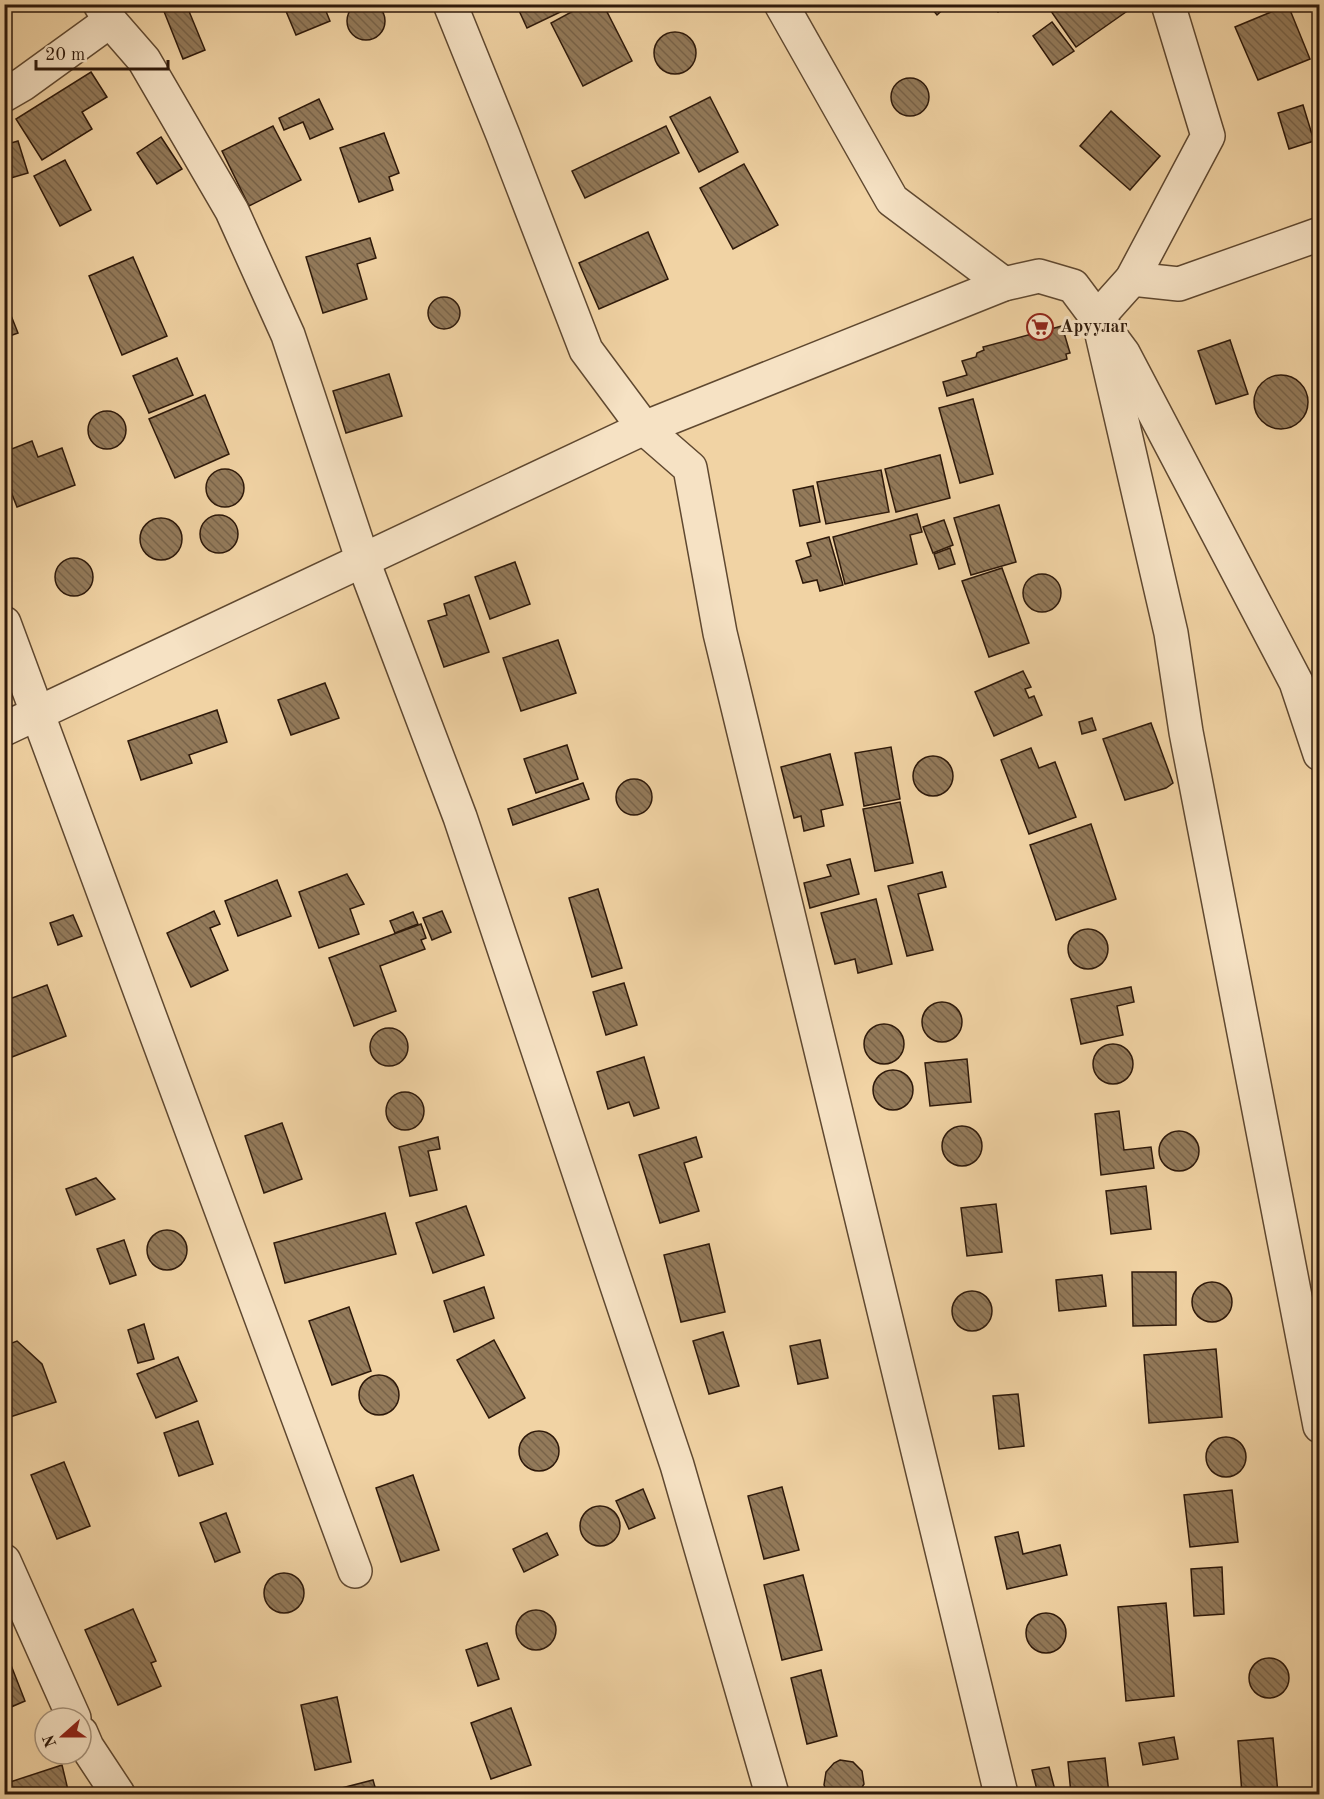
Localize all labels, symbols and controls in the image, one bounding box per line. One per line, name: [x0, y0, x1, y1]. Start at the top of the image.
scale bar: [36, 33, 168, 71]
text: 20 m: [45, 46, 85, 64]
supermarket icon: Аруулаг: [1025, 312, 1055, 342]
place label: Аруулаг: [1060, 318, 1128, 336]
north arrow: [33, 1706, 93, 1766]
text: N: [41, 1731, 61, 1749]

